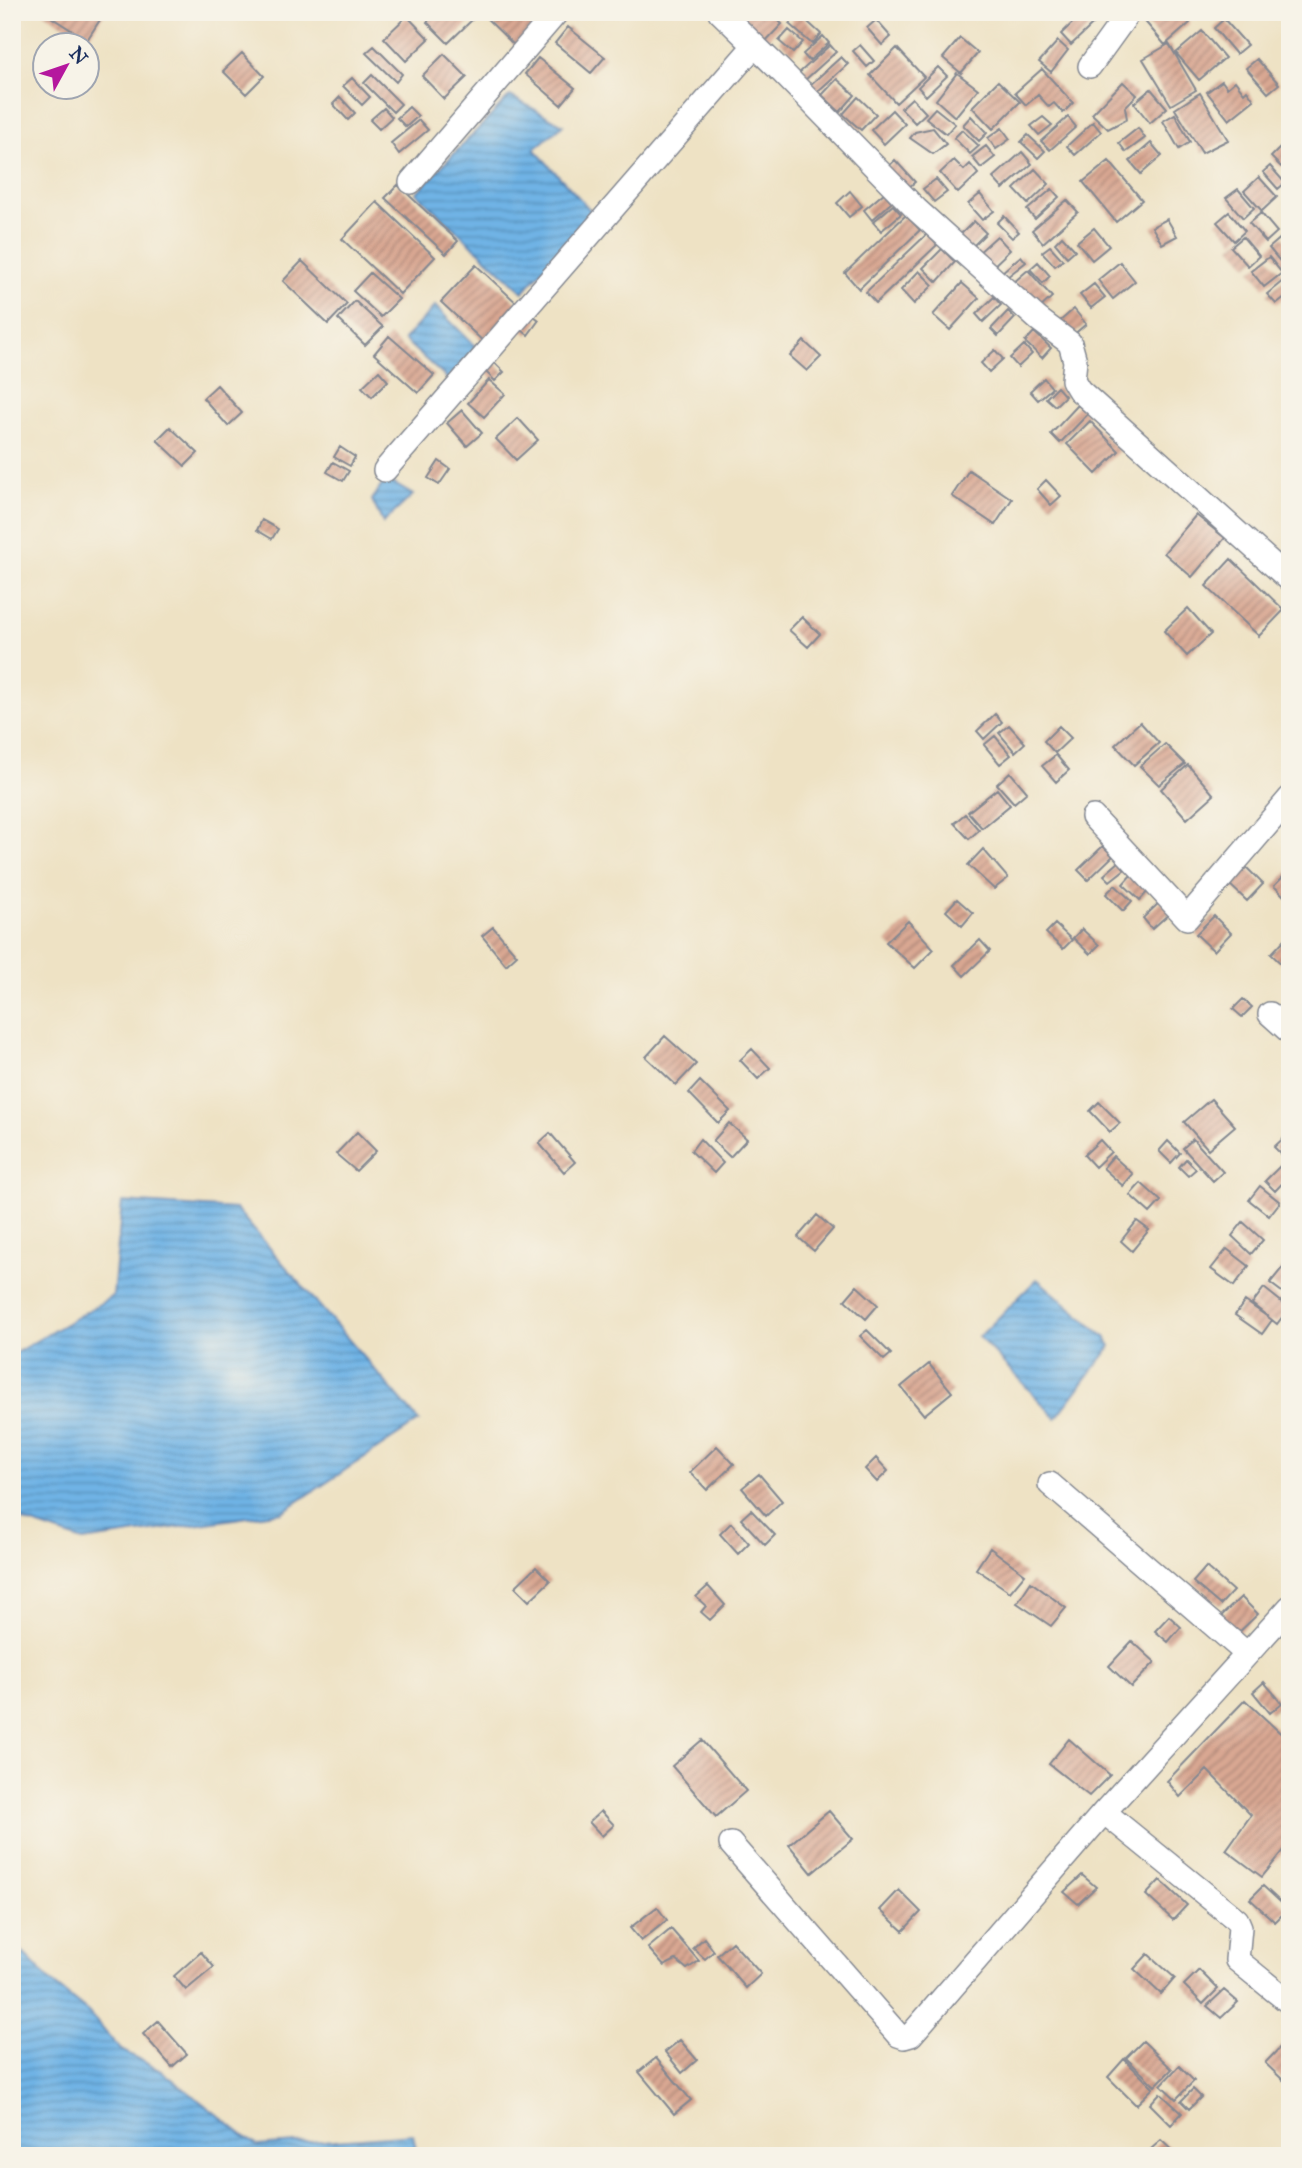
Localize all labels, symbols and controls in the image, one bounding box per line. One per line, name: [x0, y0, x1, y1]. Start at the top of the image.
north arrow: [32, 32, 102, 102]
text: N: [65, 42, 93, 69]

